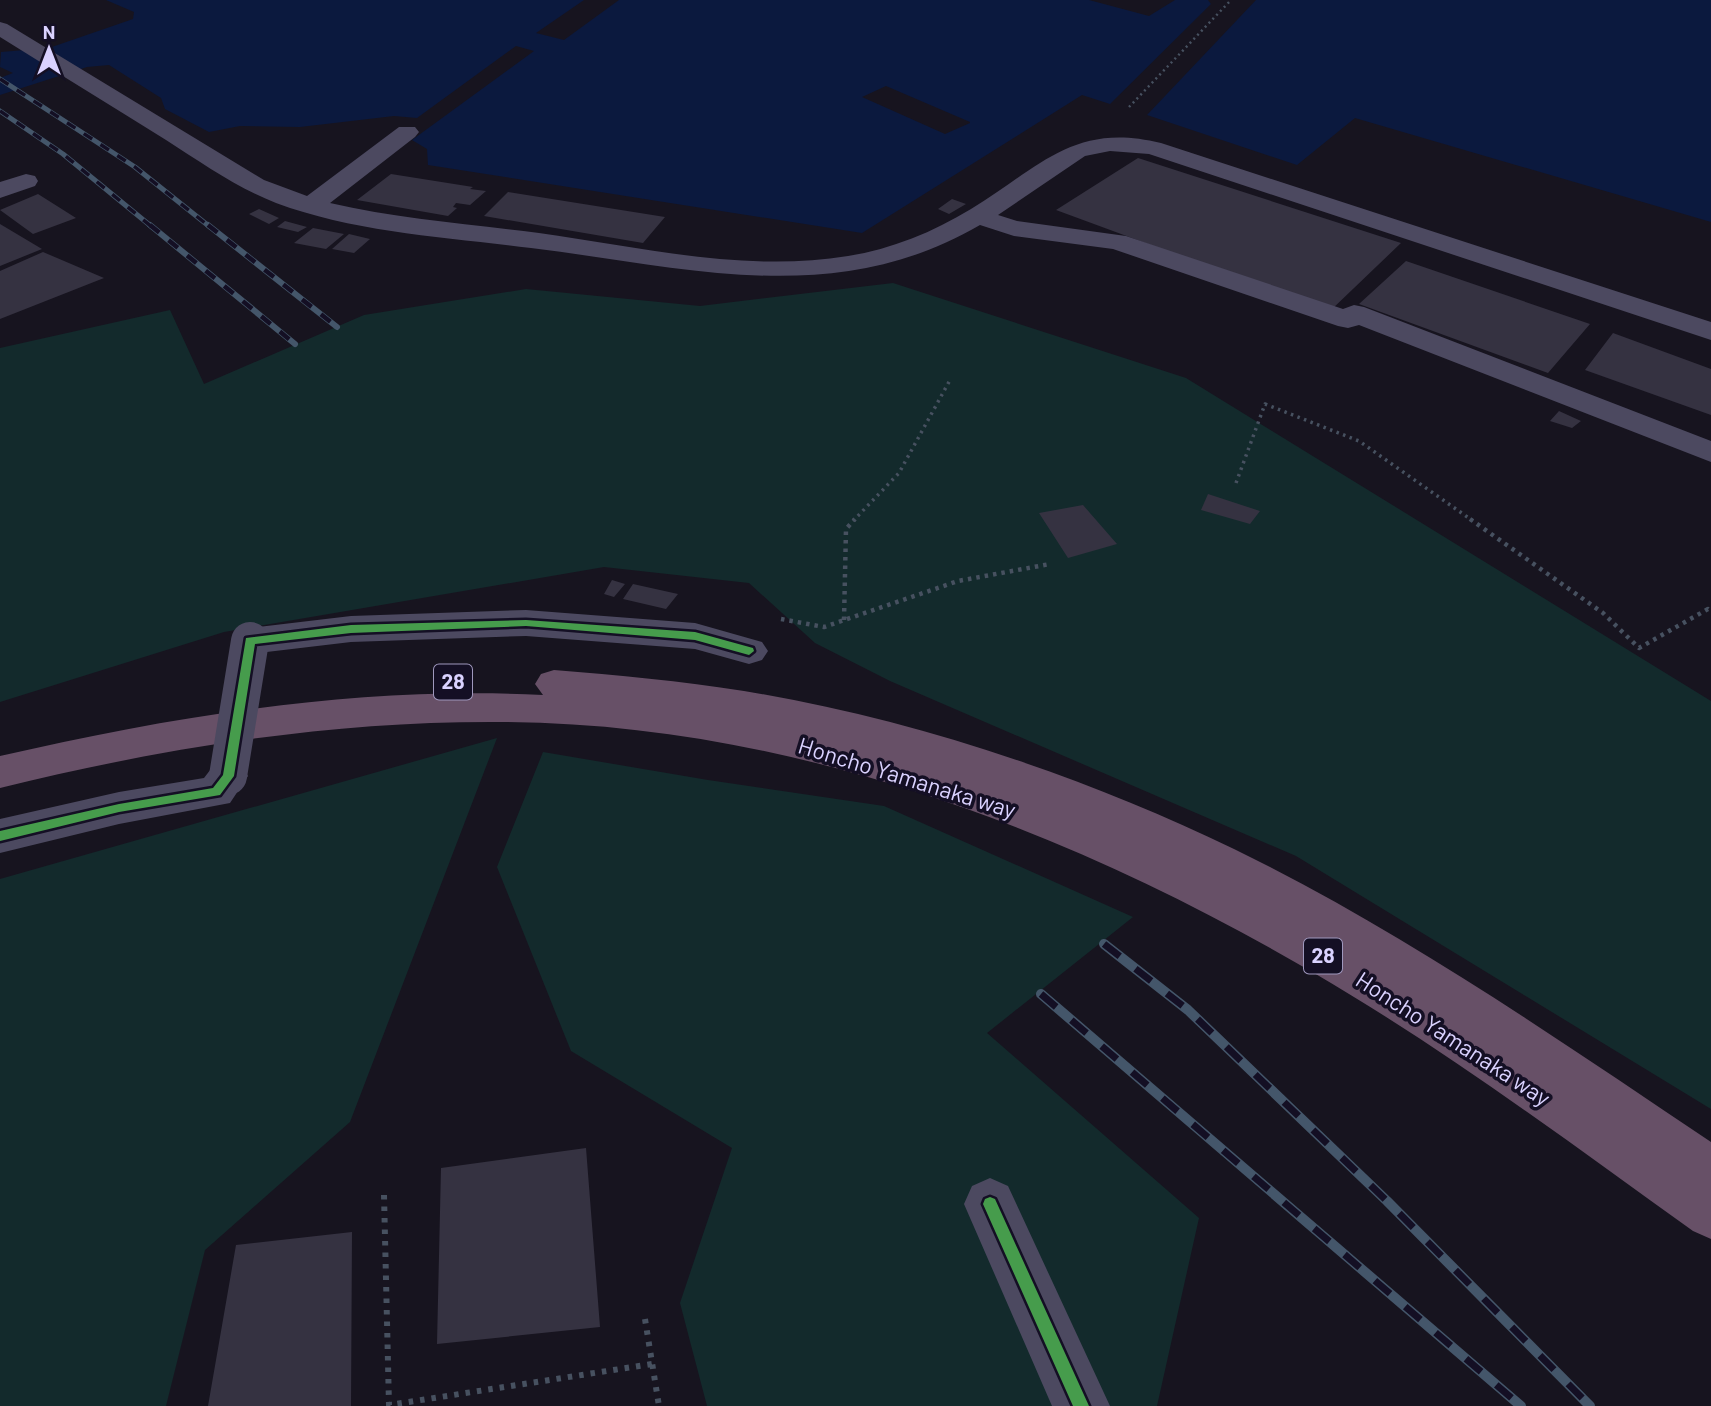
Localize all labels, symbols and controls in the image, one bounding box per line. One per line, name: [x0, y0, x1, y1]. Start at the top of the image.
north arrow: [14, 14, 84, 84]
text: N: [43, 20, 55, 43]
road number: 28: [434, 664, 472, 700]
street label: Honcho Yamanaka way: [795, 731, 1020, 824]
road number: 28: [1304, 939, 1342, 974]
street label: Honcho Yamanaka way: [1351, 965, 1556, 1112]

